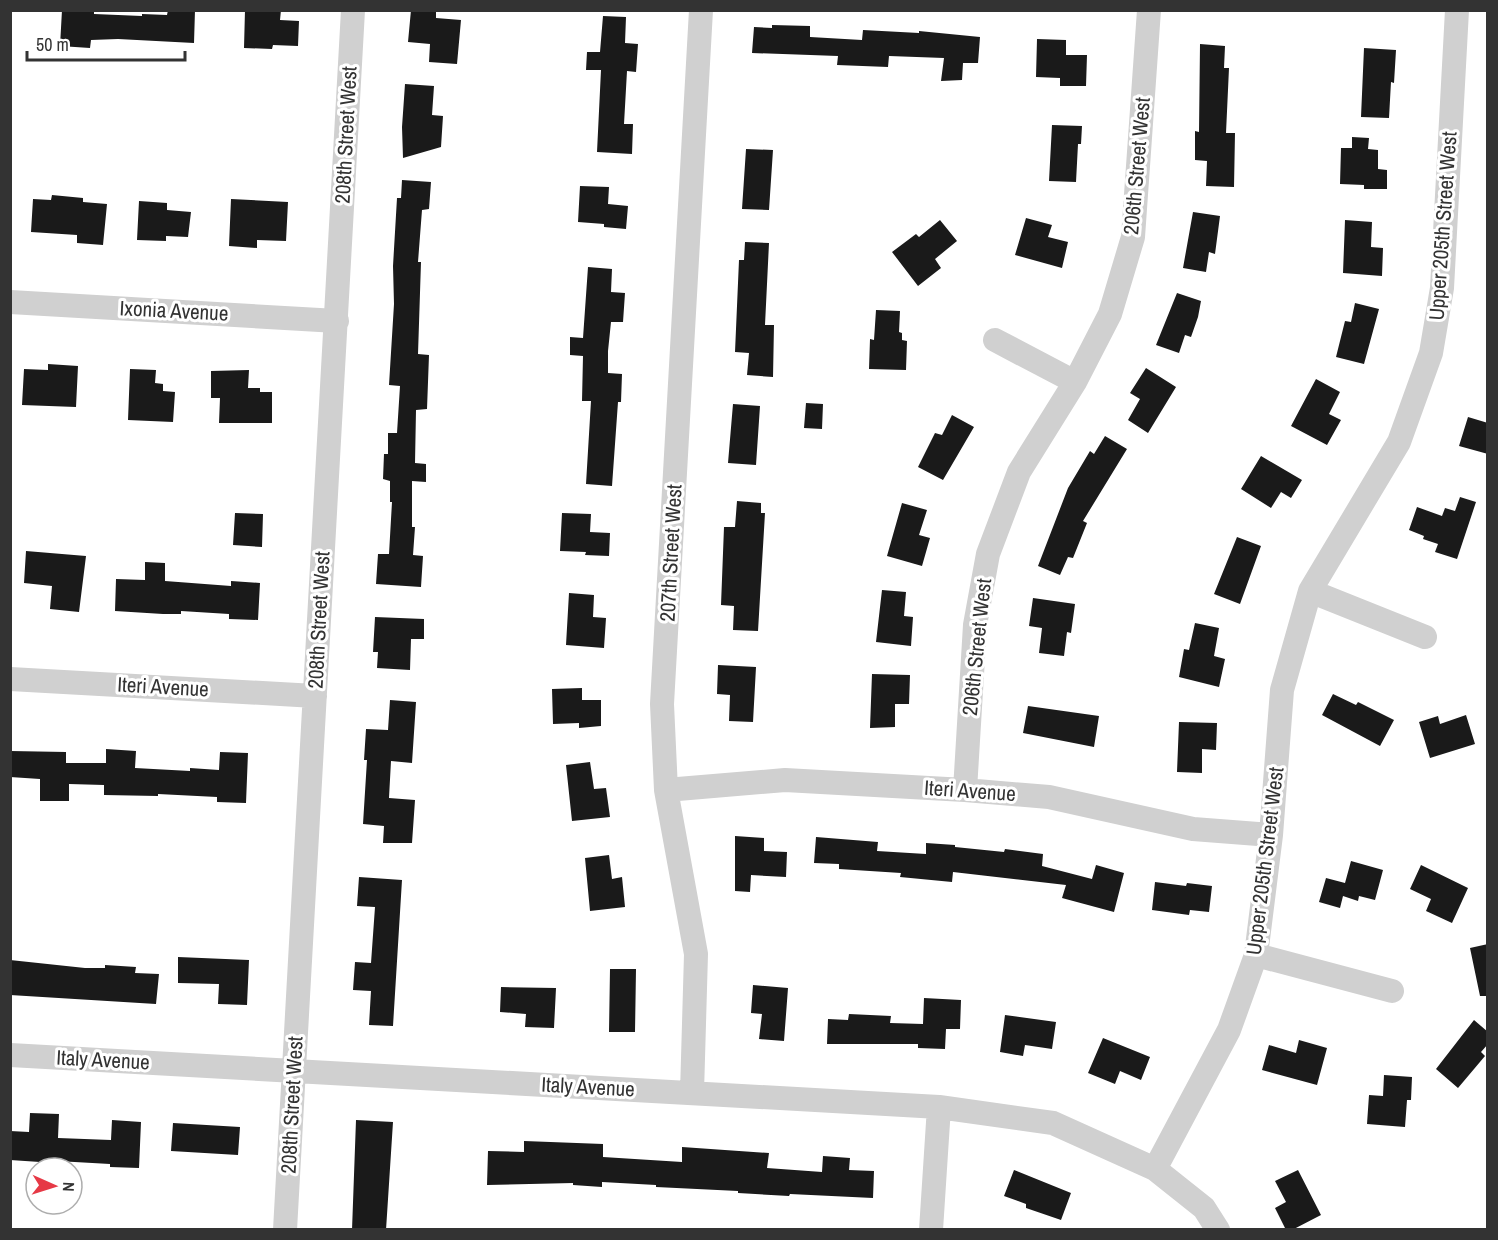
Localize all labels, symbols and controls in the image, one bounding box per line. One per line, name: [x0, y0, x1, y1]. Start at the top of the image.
scale bar: [27, 24, 184, 62]
text: 50 m: [36, 32, 69, 57]
street label: 208th Street West: [327, 65, 364, 204]
street label: 206th Street West: [1116, 96, 1157, 236]
street label: Upper 205th Street West: [1421, 130, 1464, 321]
street label: Ixonia Avenue: [119, 293, 229, 328]
street label: 207th Street West: [652, 483, 689, 622]
street label: 208th Street West: [300, 550, 337, 689]
street label: 206th Street West: [955, 577, 998, 717]
street label: Iteri Avenue: [117, 670, 210, 703]
street label: Upper 205th Street West: [1239, 765, 1290, 957]
street label: Iteri Avenue: [923, 773, 1017, 808]
street label: 208th Street West: [273, 1035, 310, 1174]
street label: Italy Avenue: [56, 1043, 150, 1076]
street label: Italy Avenue: [541, 1070, 635, 1103]
north arrow: [24, 1156, 84, 1216]
text: N: [58, 1181, 80, 1192]

